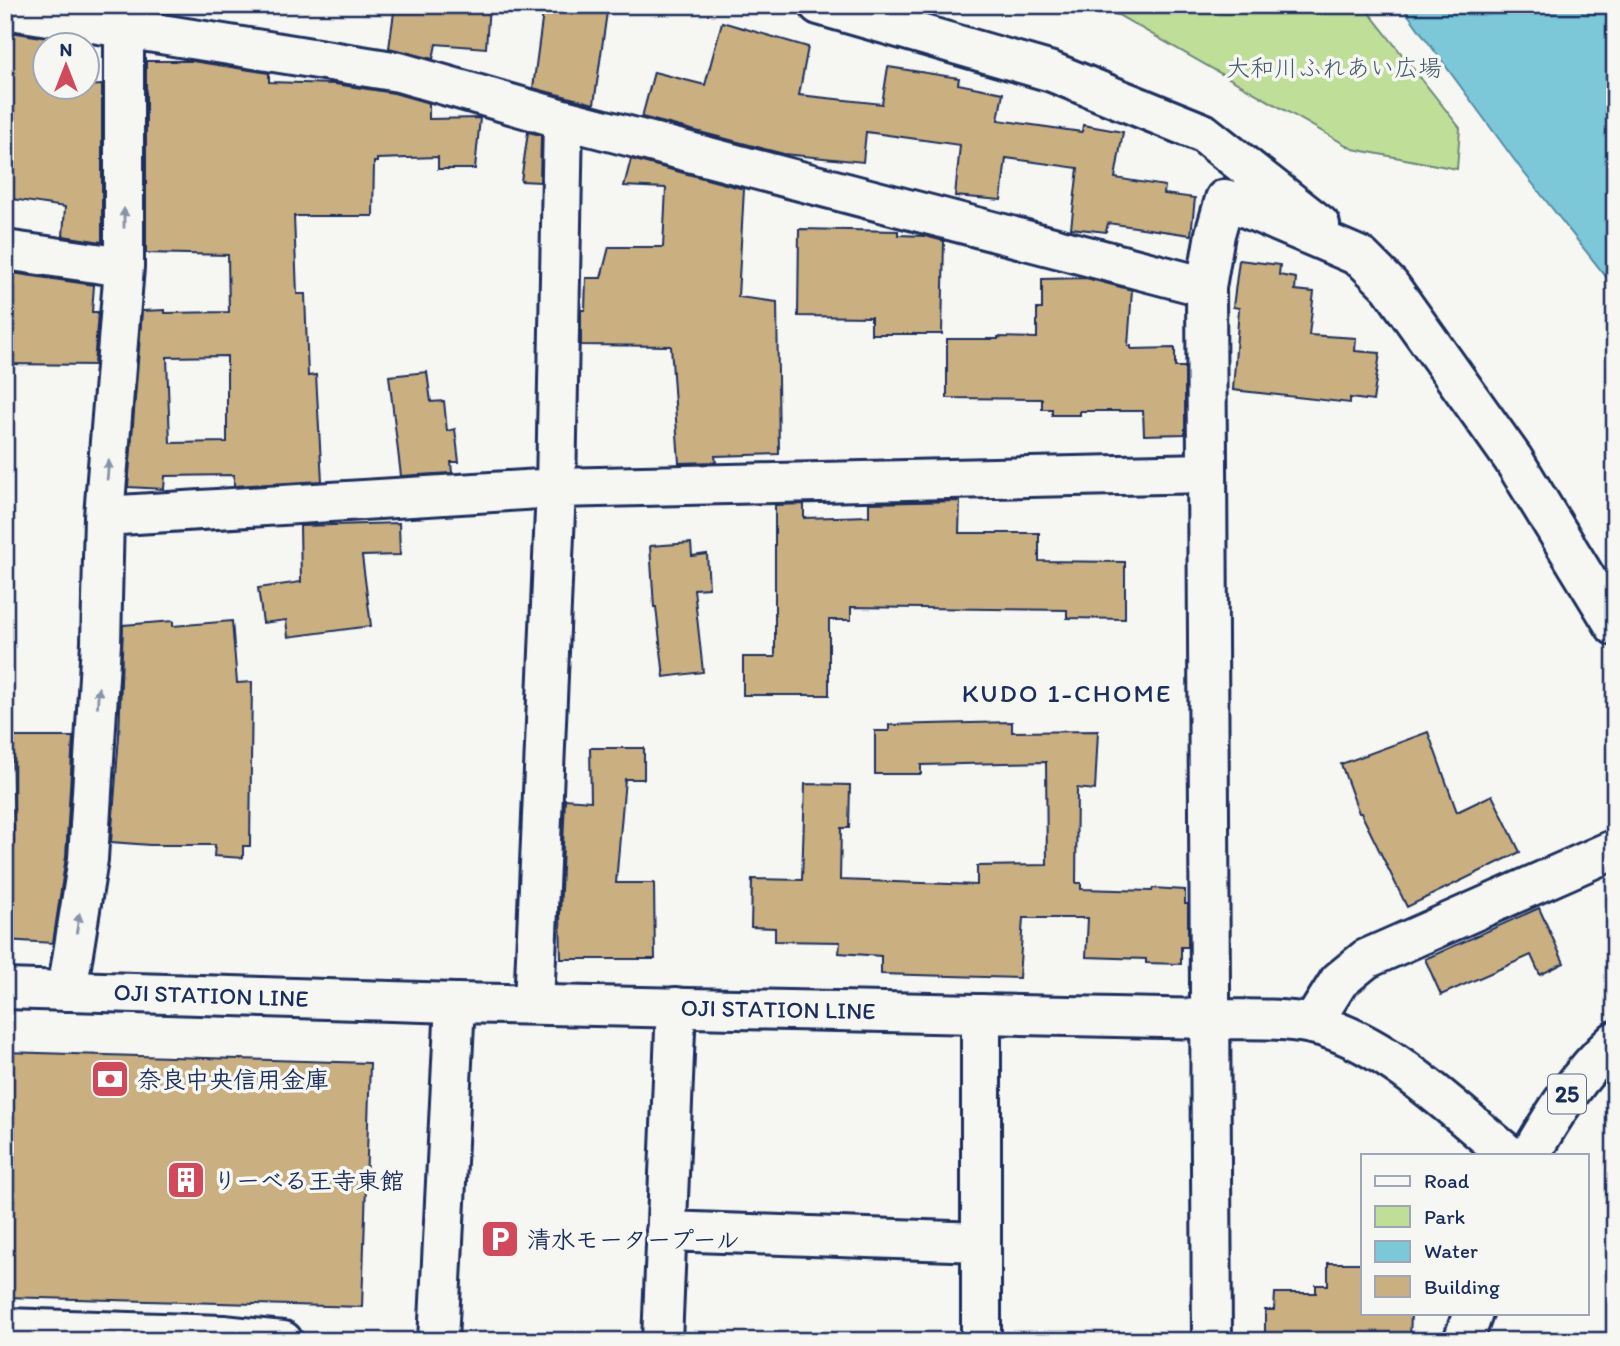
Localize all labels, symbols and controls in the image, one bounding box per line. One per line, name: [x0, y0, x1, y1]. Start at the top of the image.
north arrow: [32, 32, 102, 102]
text: N: [60, 38, 72, 61]
park label: 大和川ふれあい広場: [1226, 53, 1442, 82]
one-way arrow: [118, 207, 130, 229]
one-way arrow: [103, 459, 114, 481]
district label: KUDO 1-CHOME: [962, 677, 1172, 709]
one-way arrow: [93, 686, 104, 708]
one-way arrow: [73, 912, 84, 934]
street label: OJI STATION LINE: [113, 977, 309, 1013]
street label: OJI STATION LINE: [680, 993, 876, 1025]
bank icon: 奈良中央信用金庫: [89, 1058, 131, 1100]
place label: 奈良中央信用金庫: [137, 1065, 329, 1094]
road number: 25: [1548, 1074, 1586, 1114]
legend: [1361, 1154, 1588, 1314]
building icon: りーべる王寺東館: [165, 1159, 207, 1201]
place label: りーべる王寺東館: [213, 1166, 404, 1195]
text: Road: [1424, 1168, 1470, 1193]
text: Park: [1424, 1204, 1466, 1229]
parking icon: 清水モータープール: [479, 1218, 521, 1260]
place label: 清水モータープール: [527, 1225, 740, 1254]
text: Water: [1424, 1238, 1478, 1263]
text: Building: [1424, 1274, 1500, 1299]

